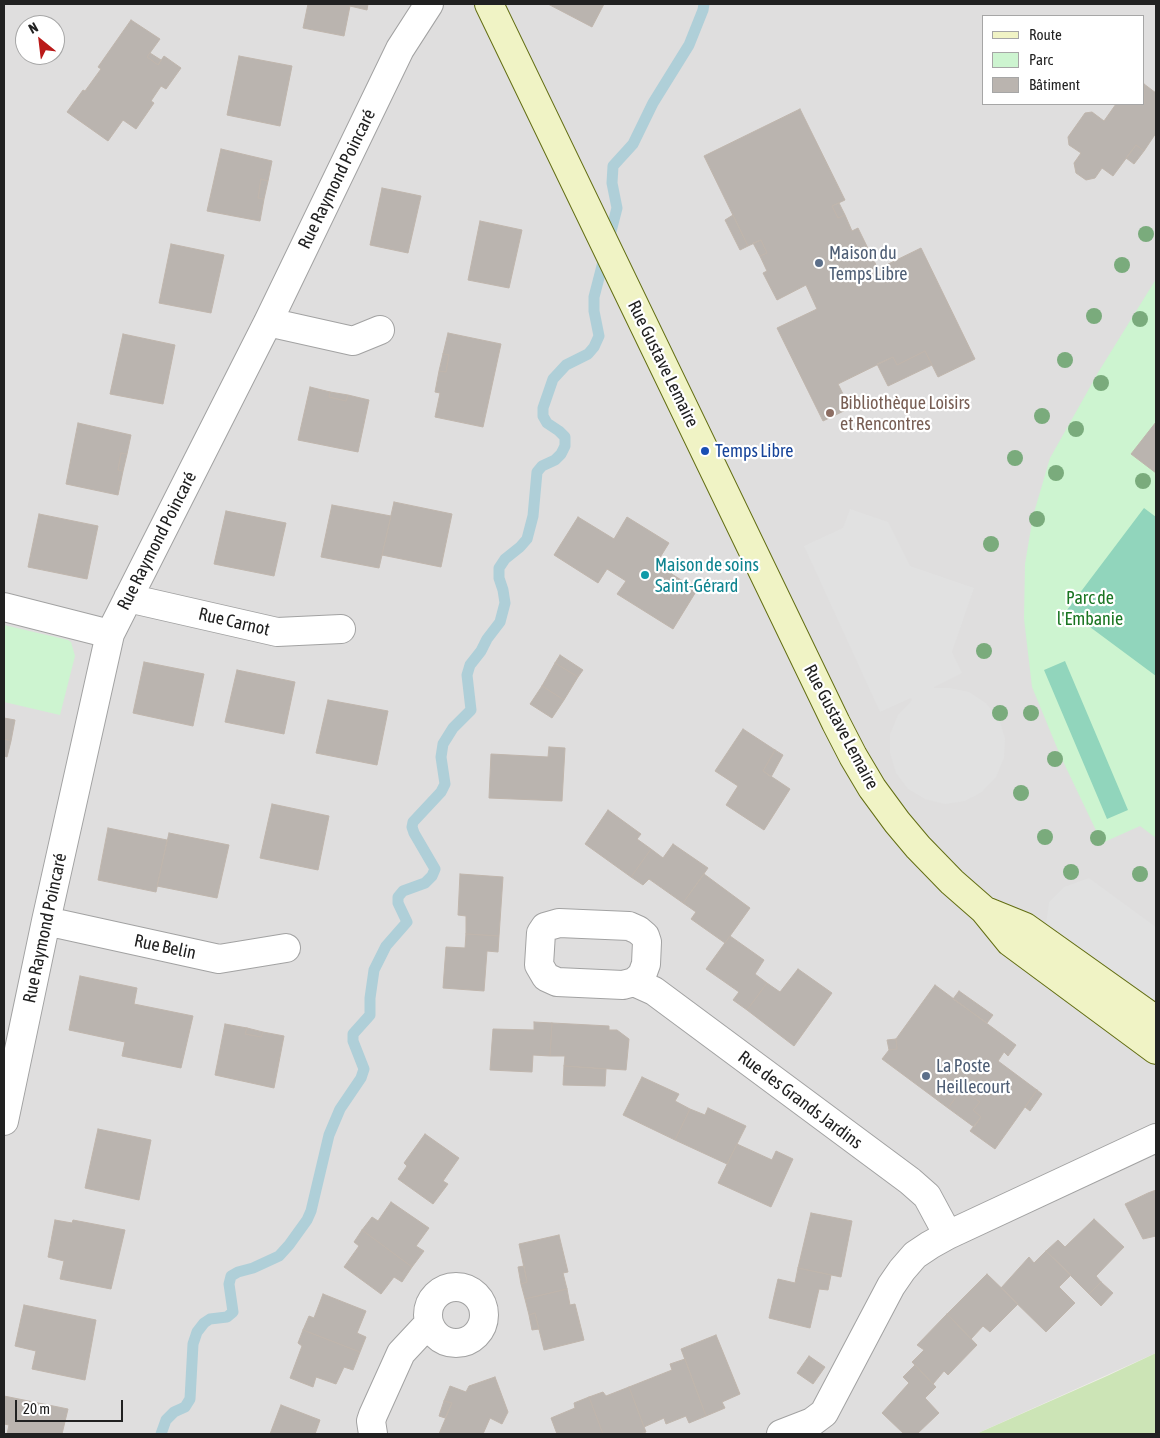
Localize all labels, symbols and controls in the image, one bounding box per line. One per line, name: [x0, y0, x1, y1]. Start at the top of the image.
north arrow: [15, 15, 65, 65]
legend: [982, 15, 1145, 105]
text: N: [26, 19, 41, 37]
text: Route: [1029, 26, 1062, 43]
text: Parc: [1029, 51, 1053, 68]
text: Bâtiment: [1029, 76, 1080, 93]
street label: Rue Raymond Poincaré: [294, 106, 380, 252]
place label: Maison du Temps Libre: [829, 242, 907, 284]
marker: Maison du Temps Libre: [813, 257, 825, 269]
street label: Rue Gustave Lemaire: [623, 297, 703, 431]
place label: Bibliothèque Loisirs et Rencontres: [840, 392, 970, 434]
marker: Bibliothèque Loisirs et Rencontres: [824, 407, 836, 419]
place label: Temps Libre: [715, 440, 793, 462]
marker: Temps Libre: [699, 445, 711, 457]
street label: Rue Raymond Poincaré: [113, 468, 201, 614]
place label: Maison de soins Saint-Gérard: [655, 554, 759, 596]
marker: Maison de soins Saint-Gérard: [639, 569, 651, 581]
park label: Parc de l'Embanie: [1057, 587, 1123, 630]
street label: Rue Carnot: [196, 603, 272, 641]
street label: Rue Gustave Lemaire: [799, 661, 883, 793]
street label: Rue Raymond Poincaré: [19, 851, 71, 1005]
street label: Rue Belin: [132, 930, 198, 964]
street label: Rue des Grands Jardins: [734, 1046, 866, 1154]
place label: La Poste Heillecourt: [936, 1055, 1010, 1098]
marker: La Poste Heillecourt: [920, 1070, 932, 1082]
scale bar: [18, 1390, 125, 1422]
text: 20 m: [23, 1400, 50, 1417]

